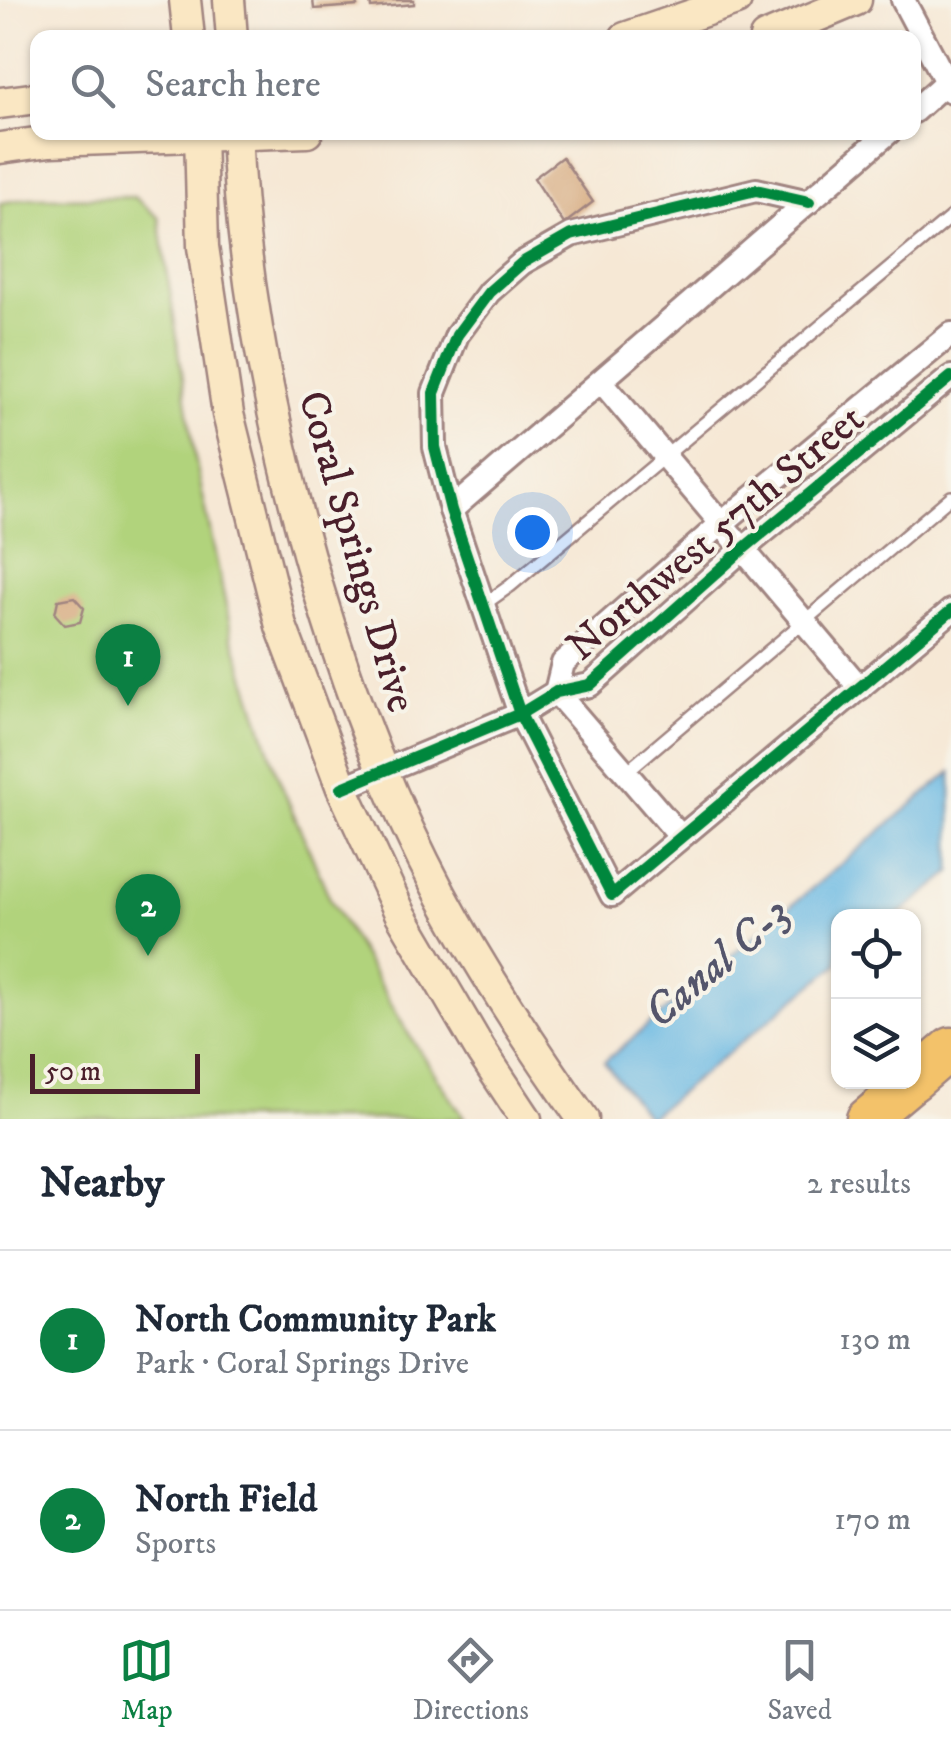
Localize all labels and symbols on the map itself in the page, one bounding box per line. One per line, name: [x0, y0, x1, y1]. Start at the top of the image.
street label: Coral Springs Drive: [285, 385, 427, 718]
street label: Northwest 57th Street: [557, 394, 875, 673]
your location: [507, 507, 558, 558]
pin: 1: [96, 624, 160, 706]
pin: 2: [116, 874, 180, 956]
water label: Canal C-3: [633, 886, 803, 1041]
scale bar: [30, 1049, 200, 1094]

